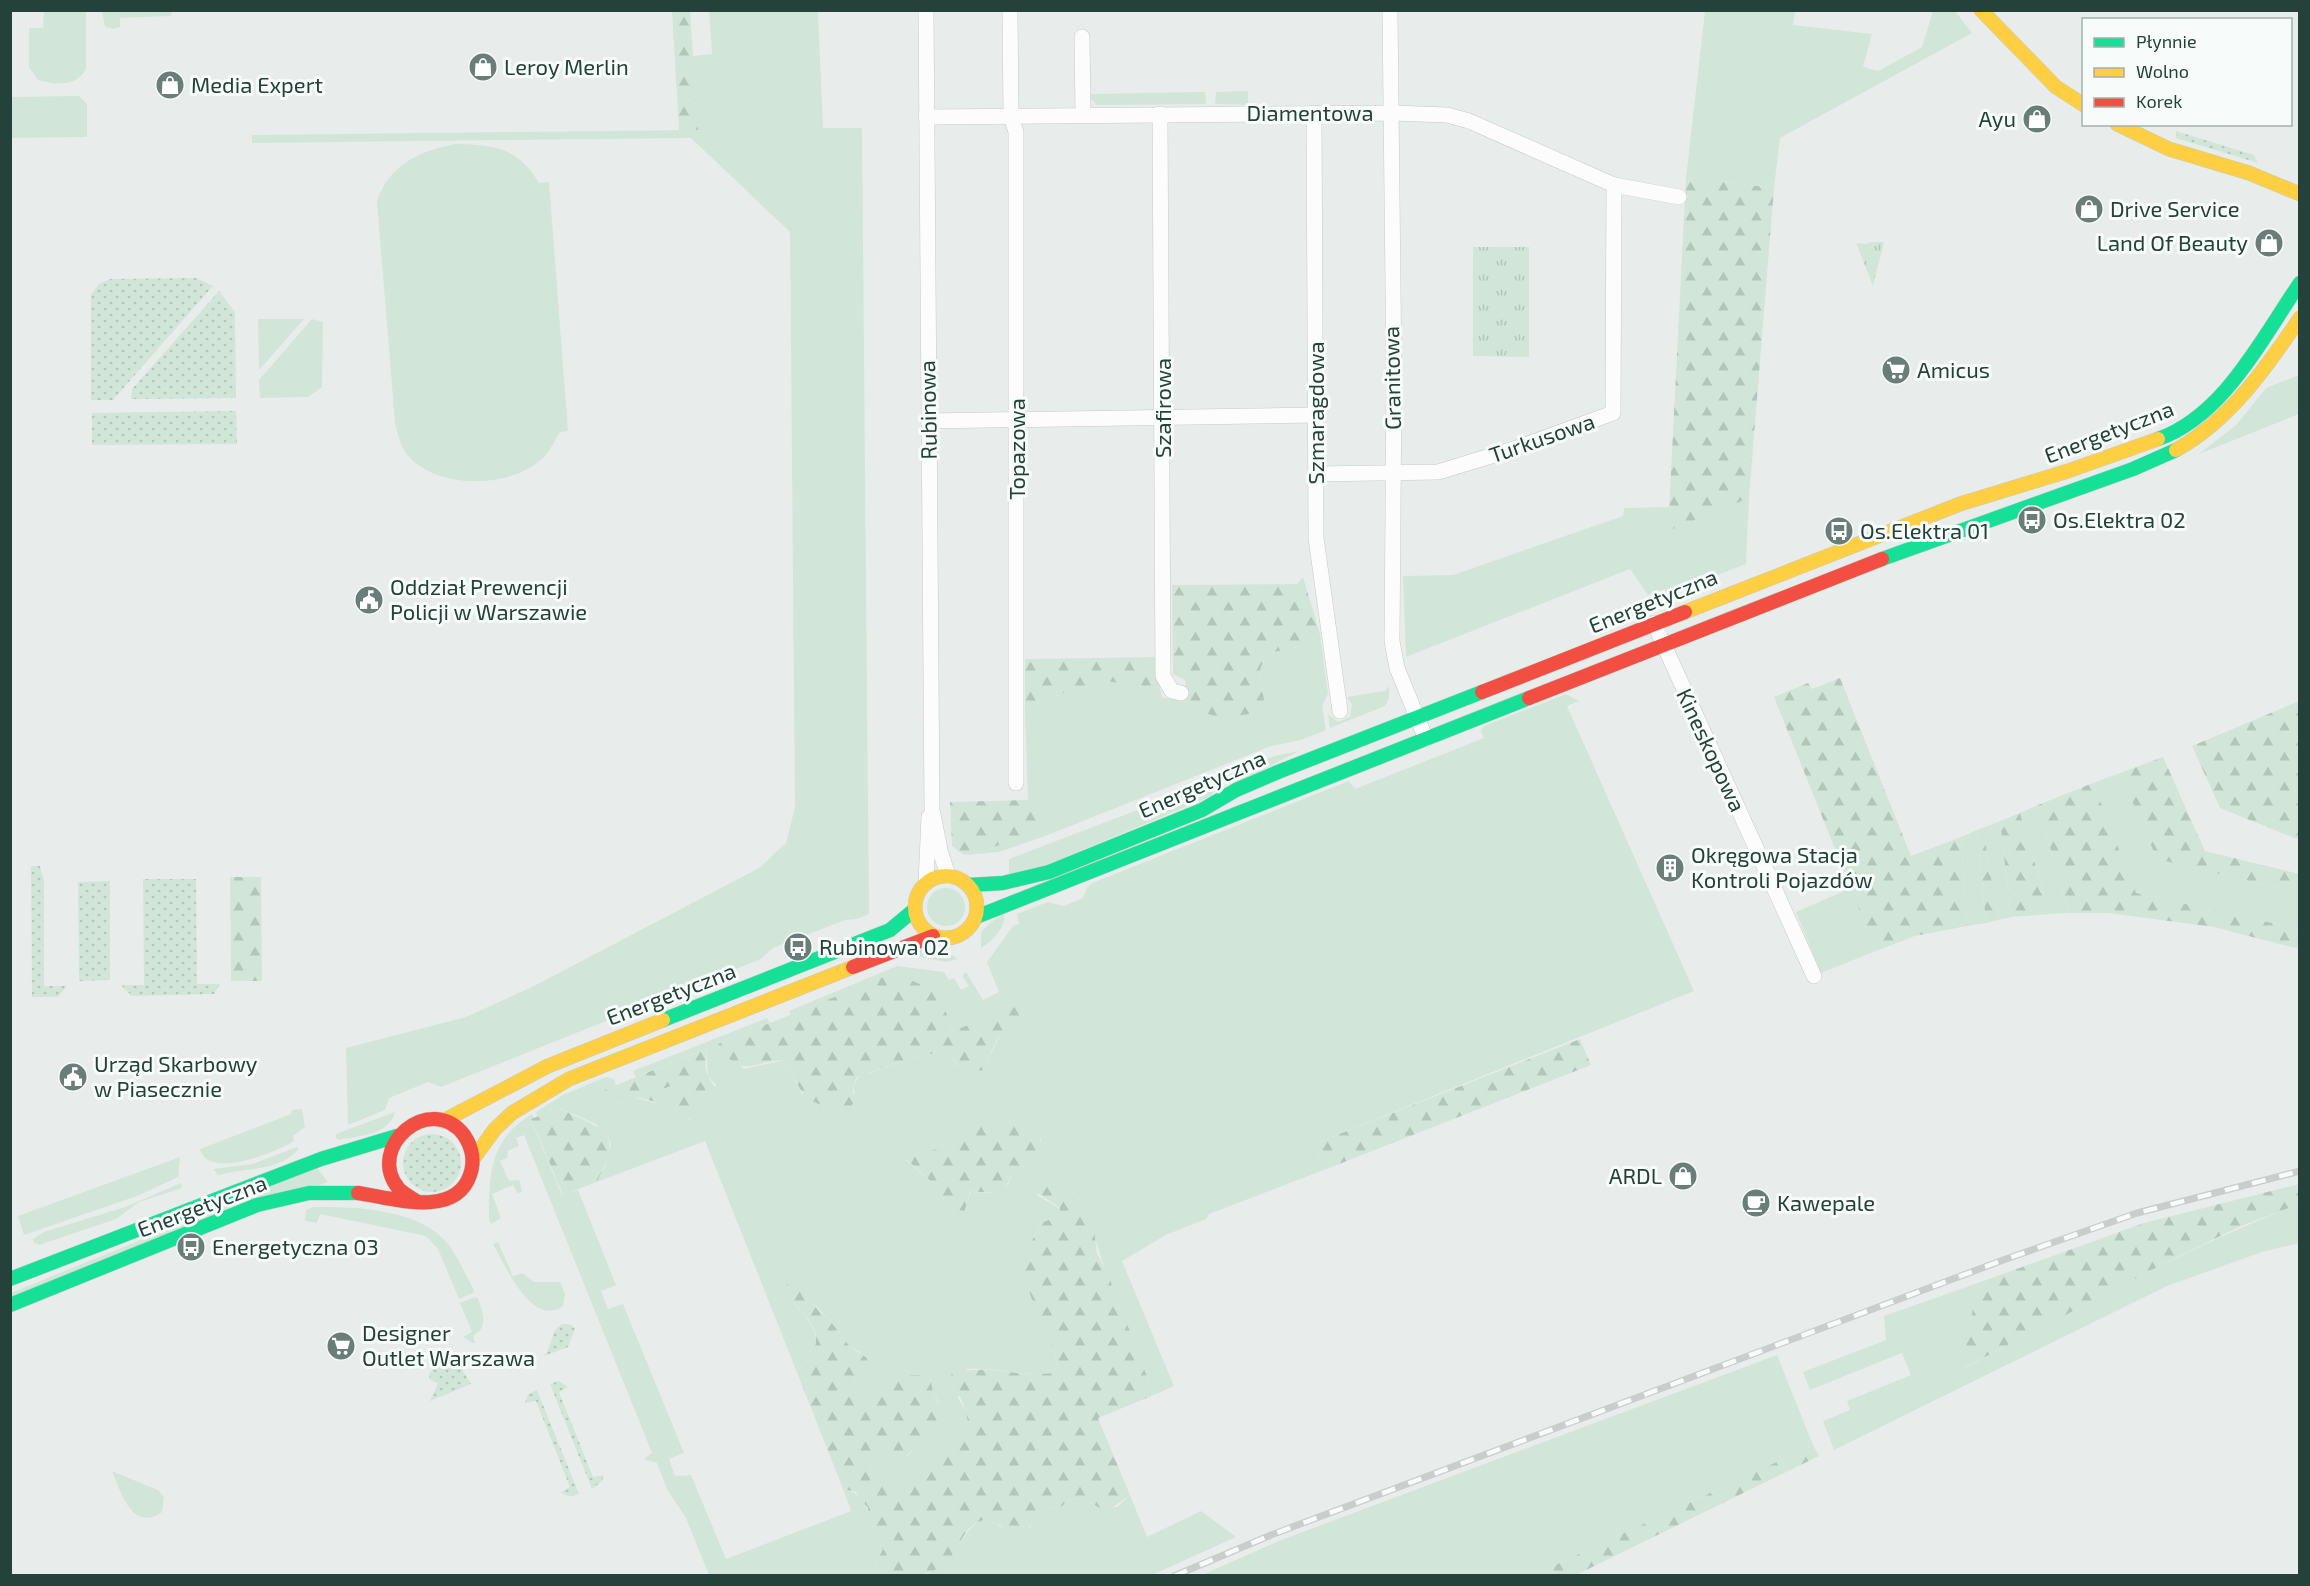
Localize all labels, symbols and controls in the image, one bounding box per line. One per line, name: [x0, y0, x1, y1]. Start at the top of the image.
legend: [2082, 18, 2292, 126]
text: Płynnie: [2136, 30, 2197, 52]
shop icon: Leroy Merlin: [467, 51, 499, 83]
place label: Leroy Merlin: [504, 53, 629, 79]
text: Wolno: [2136, 60, 2189, 82]
shop icon: Media Expert: [154, 69, 186, 101]
place label: Media Expert: [191, 71, 323, 97]
text: Korek: [2136, 90, 2182, 112]
street label: Diamentowa: [1247, 99, 1373, 125]
shop icon: Ayu: [2021, 103, 2053, 135]
place label: Ayu: [1979, 105, 2016, 131]
shop icon: Drive Service: [2073, 193, 2105, 225]
place label: Drive Service: [2110, 195, 2240, 221]
shop icon: Land Of Beauty: [2253, 227, 2285, 259]
place label: Land Of Beauty: [2097, 229, 2248, 255]
street label: Granitowa: [1377, 326, 1405, 430]
street label: Szmaragdowa: [1302, 341, 1328, 485]
supermarket icon: Amicus: [1880, 354, 1912, 386]
place label: Amicus: [1917, 356, 1990, 382]
street label: Szafirowa: [1149, 358, 1175, 458]
street label: Rubinowa: [913, 360, 941, 460]
street label: Energetyczna: [2040, 394, 2177, 468]
street label: Topazowa: [1003, 398, 1029, 500]
street label: Turkusowa: [1486, 407, 1598, 467]
bus stop icon: Os.Elektra 02: [2016, 504, 2048, 536]
place label: Os.Elektra 02: [2053, 506, 2186, 532]
bus stop icon: Os.Elektra 01: [1823, 515, 1855, 547]
place label: Os.Elektra 01: [1860, 517, 1989, 543]
street label: Energetyczna: [1585, 562, 1721, 638]
place label: Oddział Prewencji Policji w Warszawie: [390, 573, 587, 625]
public building icon: Oddział Prewencji Policji w Warszawie: [353, 584, 385, 616]
street label: Kineskopowa: [1672, 684, 1752, 815]
street label: Energetyczna: [1134, 743, 1269, 823]
place label: Okręgowa Stacja Kontroli Pojazdów: [1691, 841, 1873, 893]
building icon: Okręgowa Stacja Kontroli Pojazdów: [1654, 852, 1686, 884]
bus stop icon: Rubinowa 02: [782, 931, 814, 963]
place label: Rubinowa 02: [819, 933, 949, 959]
street label: Energetyczna: [602, 956, 739, 1030]
place label: Urząd Skarbowy w Piasecznie: [94, 1050, 258, 1101]
public building icon: Urząd Skarbowy w Piasecznie: [57, 1061, 89, 1093]
shop icon: ARDL: [1667, 1160, 1699, 1192]
place label: ARDL: [1609, 1162, 1662, 1188]
street label: Energetyczna: [133, 1168, 270, 1242]
cafe icon: Kawepale: [1740, 1187, 1772, 1219]
place label: Kawepale: [1777, 1189, 1875, 1215]
bus stop icon: Energetyczna 03: [175, 1231, 207, 1263]
place label: Energetyczna 03: [212, 1233, 379, 1259]
place label: Designer Outlet Warszawa: [362, 1319, 535, 1370]
supermarket icon: Designer Outlet Warszawa: [325, 1330, 357, 1362]

